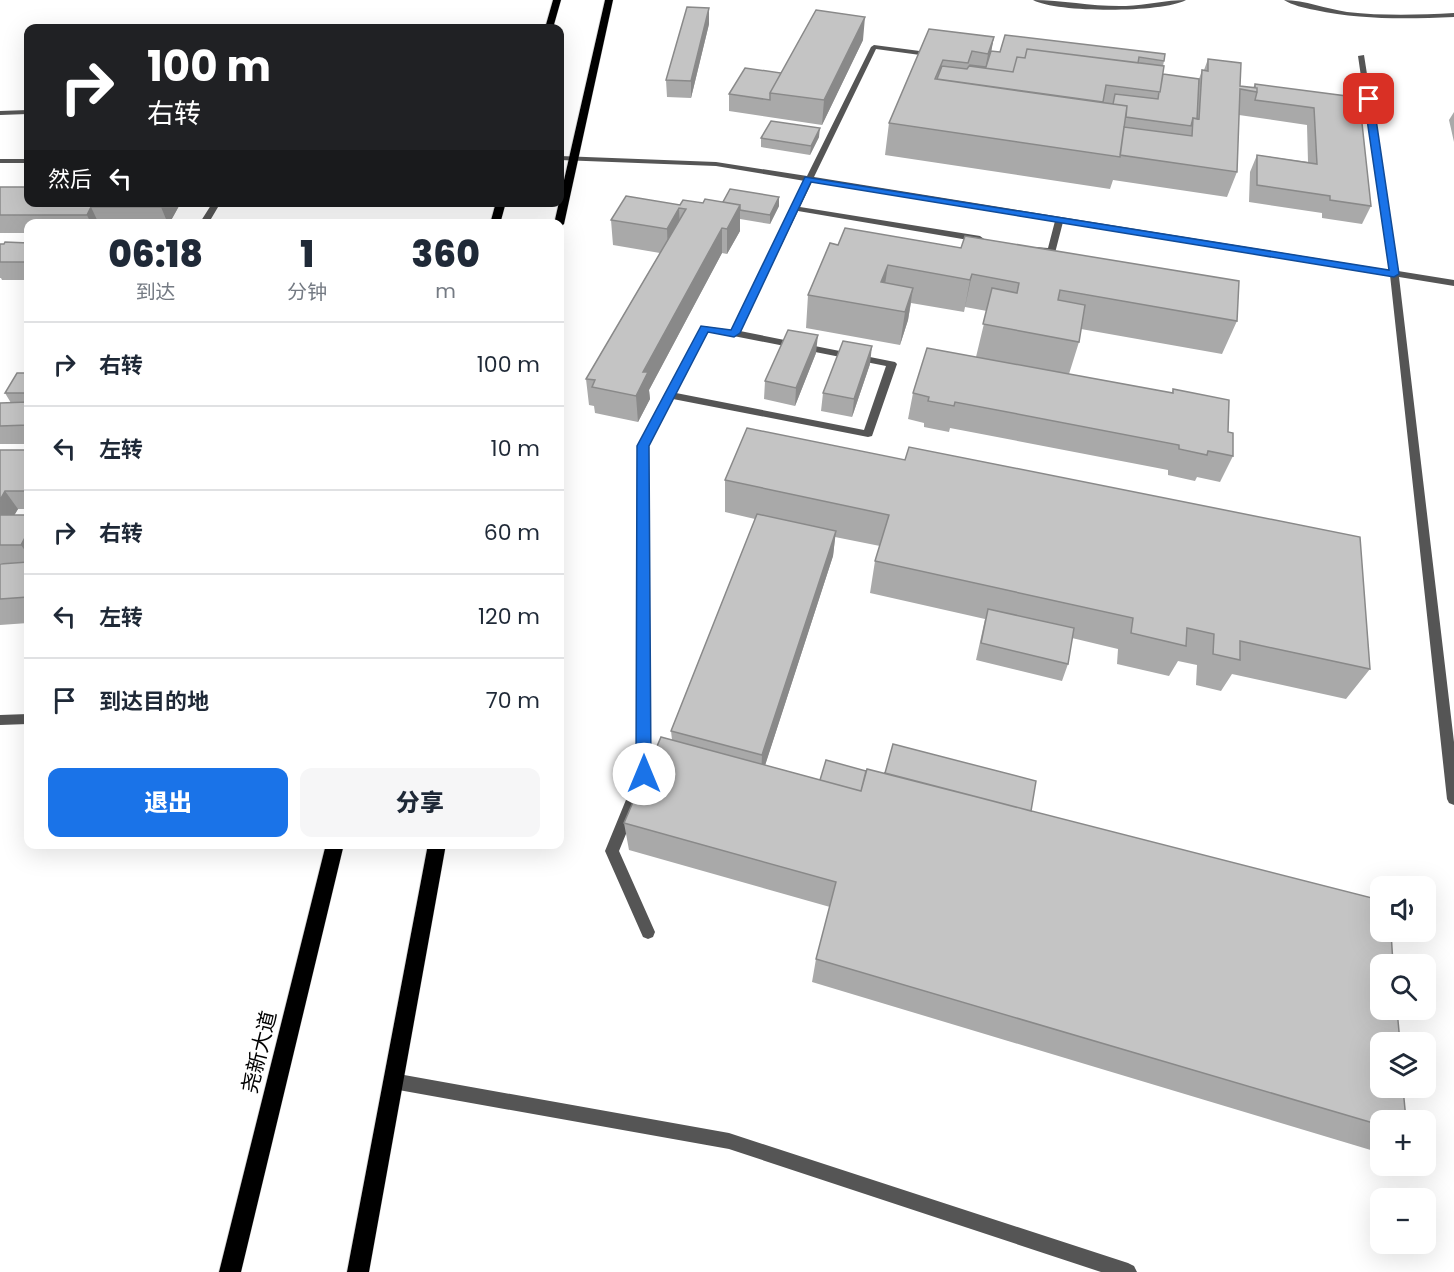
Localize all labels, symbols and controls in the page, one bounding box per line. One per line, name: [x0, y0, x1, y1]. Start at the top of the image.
text: 100 m: [147, 37, 271, 96]
icon: right: [48, 48, 126, 126]
pin: [1343, 73, 1394, 124]
icon: arrive: [1352, 82, 1385, 115]
text: 右转: [147, 95, 201, 132]
icon: left: [104, 162, 137, 195]
text: 然后: [48, 164, 92, 195]
text: 06:18: [108, 229, 203, 280]
text: 1: [300, 229, 314, 280]
text: 360: [411, 229, 480, 280]
text: m: [435, 277, 456, 305]
text: 到达: [136, 278, 176, 306]
text: 分钟: [287, 278, 327, 306]
icon: right: [48, 348, 81, 381]
text: 100 m: [477, 349, 540, 380]
text: 右转: [99, 350, 143, 381]
icon: left: [48, 432, 81, 465]
text: 10 m: [491, 433, 540, 464]
text: 左转: [99, 434, 143, 465]
icon: right: [48, 516, 81, 549]
text: 60 m: [484, 517, 540, 548]
text: 右转: [99, 518, 143, 549]
icon: left: [48, 600, 81, 633]
text: 120 m: [478, 601, 540, 632]
text: 左转: [99, 602, 143, 633]
icon: arrive: [48, 684, 81, 717]
text: 70 m: [486, 685, 540, 716]
text: 到达目的地: [99, 686, 209, 717]
position arrow: [612, 742, 676, 806]
button: 退出: [48, 768, 288, 837]
button: 分享: [300, 768, 540, 837]
map controls: [1370, 876, 1436, 1254]
button: sound: [1370, 876, 1436, 942]
button: search: [1370, 954, 1436, 1020]
street label: 尧新大道: [235, 1008, 283, 1096]
button: layers: [1370, 1032, 1436, 1098]
button: +: [1370, 1110, 1436, 1176]
button: −: [1370, 1188, 1436, 1254]

